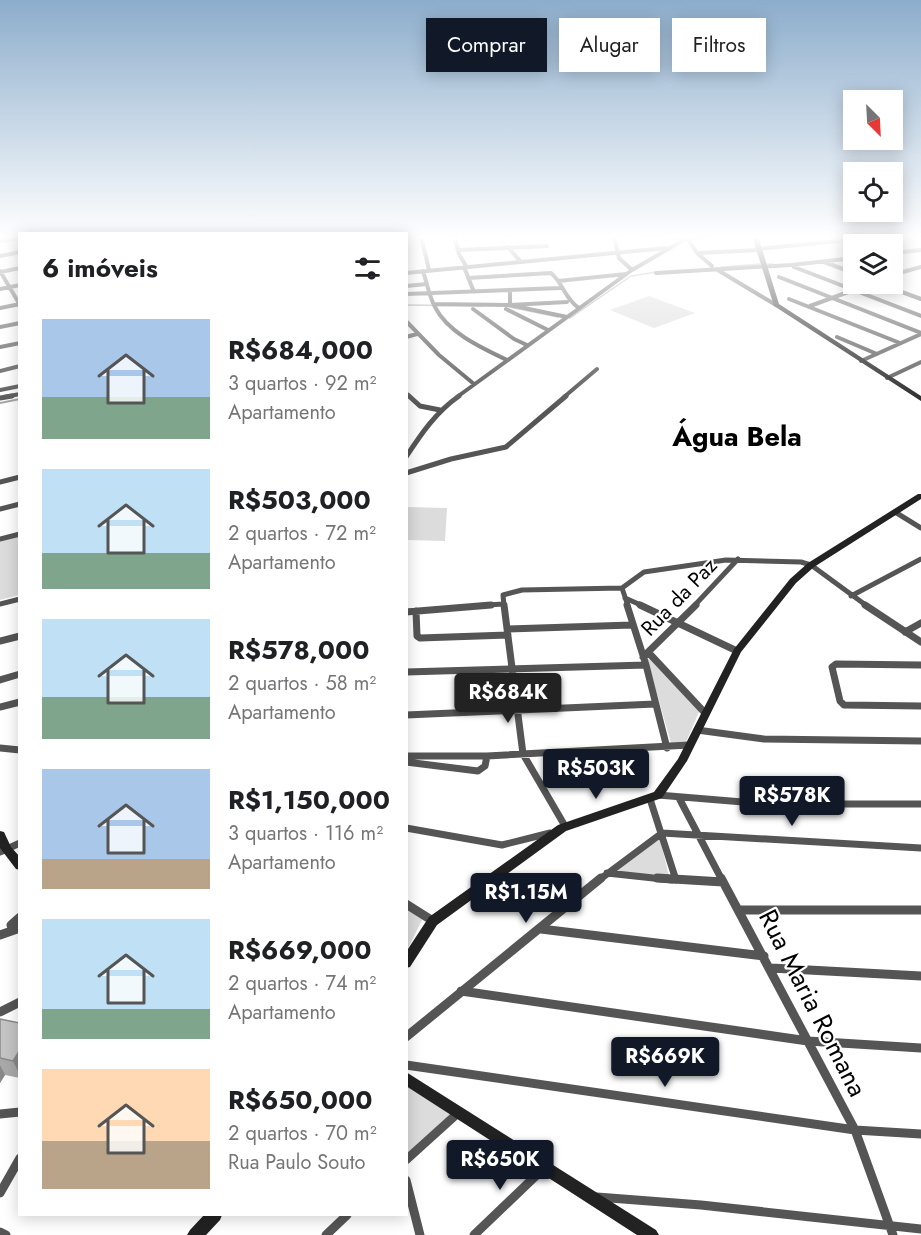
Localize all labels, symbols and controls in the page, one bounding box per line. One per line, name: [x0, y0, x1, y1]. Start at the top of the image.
chip: Comprar: [426, 18, 547, 72]
chip: Alugar: [559, 18, 660, 72]
chip: Filtros: [672, 18, 766, 72]
north arrow: [843, 90, 903, 150]
map controls: [843, 90, 903, 294]
button: locate: [843, 162, 903, 222]
button: layers: [843, 234, 903, 294]
text: 6 imóveis: [42, 249, 158, 287]
icon: filters: [351, 252, 384, 285]
text: R$684,000: [228, 331, 373, 369]
icon: home: [90, 343, 162, 415]
text: 3 quartos · 92 m²: [228, 369, 377, 398]
text: Apartamento: [228, 398, 336, 427]
district label: Água Bela: [671, 417, 802, 456]
text: R$503,000: [228, 481, 371, 519]
icon: home: [90, 493, 162, 565]
text: 2 quartos · 72 m²: [228, 519, 376, 548]
text: Apartamento: [228, 548, 336, 577]
street label: Rua da Paz: [634, 551, 724, 643]
text: R$578,000: [228, 631, 369, 669]
icon: home: [90, 643, 162, 715]
text: 2 quartos · 58 m²: [228, 669, 376, 698]
pin: R$684K: [459, 673, 557, 724]
text: R$684K: [468, 678, 548, 707]
text: Apartamento: [228, 698, 336, 727]
pin: R$503K: [547, 749, 645, 800]
text: R$503K: [557, 754, 635, 783]
pin: R$578K: [743, 776, 841, 827]
text: R$1,150,000: [228, 781, 390, 819]
text: R$578K: [754, 781, 830, 810]
icon: home: [90, 793, 162, 865]
text: 3 quartos · 116 m²: [228, 819, 383, 848]
text: Apartamento: [228, 848, 336, 877]
pin: R$1.15M: [471, 873, 581, 924]
text: R$1.15M: [485, 878, 567, 907]
street label: Rua Maria Romana: [749, 903, 877, 1103]
text: R$669,000: [228, 931, 371, 969]
icon: home: [90, 943, 162, 1015]
text: 2 quartos · 74 m²: [228, 969, 376, 998]
text: Apartamento: [228, 998, 336, 1027]
pin: R$669K: [616, 1037, 714, 1088]
text: R$669K: [625, 1042, 705, 1071]
text: R$650,000: [228, 1081, 372, 1119]
icon: home: [90, 1093, 162, 1165]
text: 2 quartos · 70 m²: [228, 1119, 377, 1148]
pin: R$650K: [451, 1140, 549, 1191]
text: R$650K: [461, 1145, 539, 1174]
text: Rua Paulo Souto: [228, 1148, 365, 1177]

